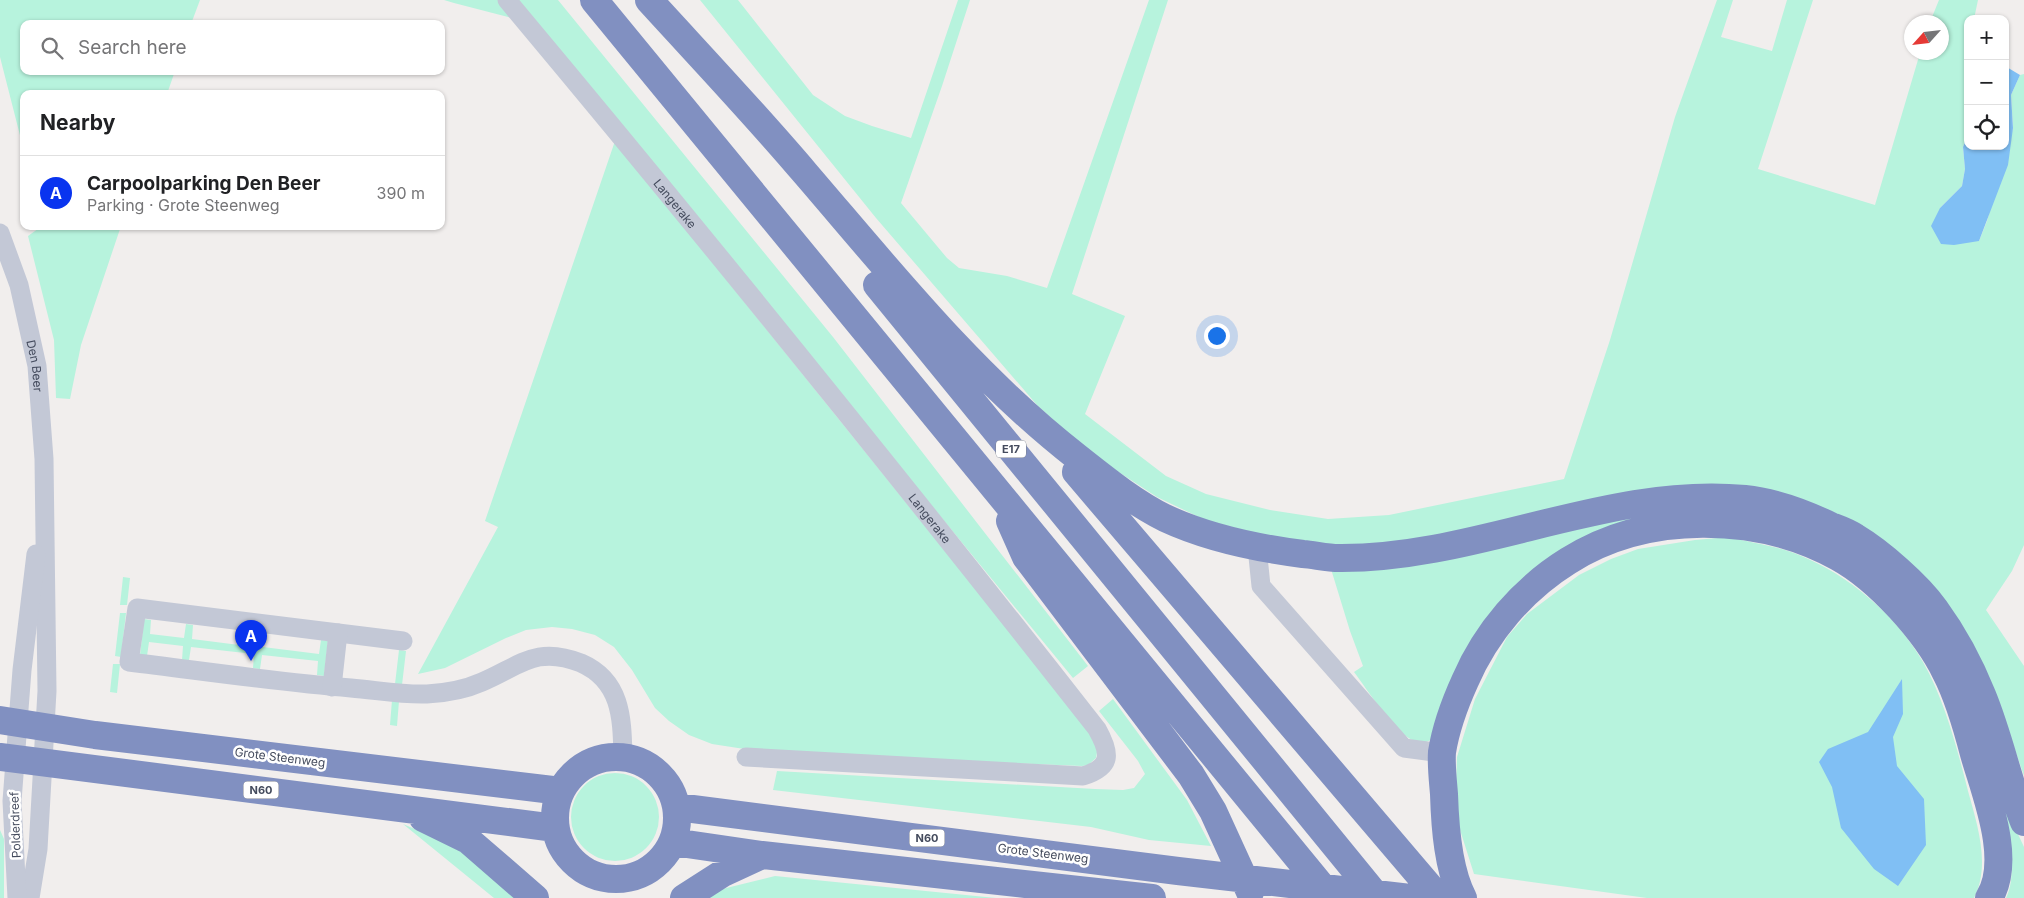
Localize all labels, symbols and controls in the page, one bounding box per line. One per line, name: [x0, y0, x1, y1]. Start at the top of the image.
north arrow: [1904, 15, 1949, 60]
map controls: [1964, 15, 2009, 150]
button: +: [1964, 15, 2009, 60]
search box: [20, 20, 445, 75]
icon: search: [38, 34, 66, 62]
text: Search here: [78, 36, 187, 59]
button: −: [1964, 60, 2009, 105]
button: locate: [1964, 105, 2009, 150]
text: Nearby: [40, 110, 115, 135]
text: Carpoolparking Den Beer: [87, 172, 320, 195]
street label: Langerake: [651, 175, 700, 231]
text: A: [50, 183, 62, 203]
text: 390 m: [377, 183, 425, 203]
text: Parking · Grote Steenweg: [87, 195, 280, 215]
your location: [1204, 323, 1230, 349]
street label: Den Beer: [24, 338, 46, 393]
road number: E17: [996, 440, 1026, 458]
street label: Langerake: [906, 490, 955, 546]
pin: A: [235, 620, 267, 661]
street label: Grote Steenweg: [234, 744, 326, 770]
road number: N60: [244, 782, 278, 798]
street label: Polderdreef: [6, 791, 24, 858]
road number: N60: [910, 830, 944, 846]
street label: Grote Steenweg: [997, 840, 1089, 866]

